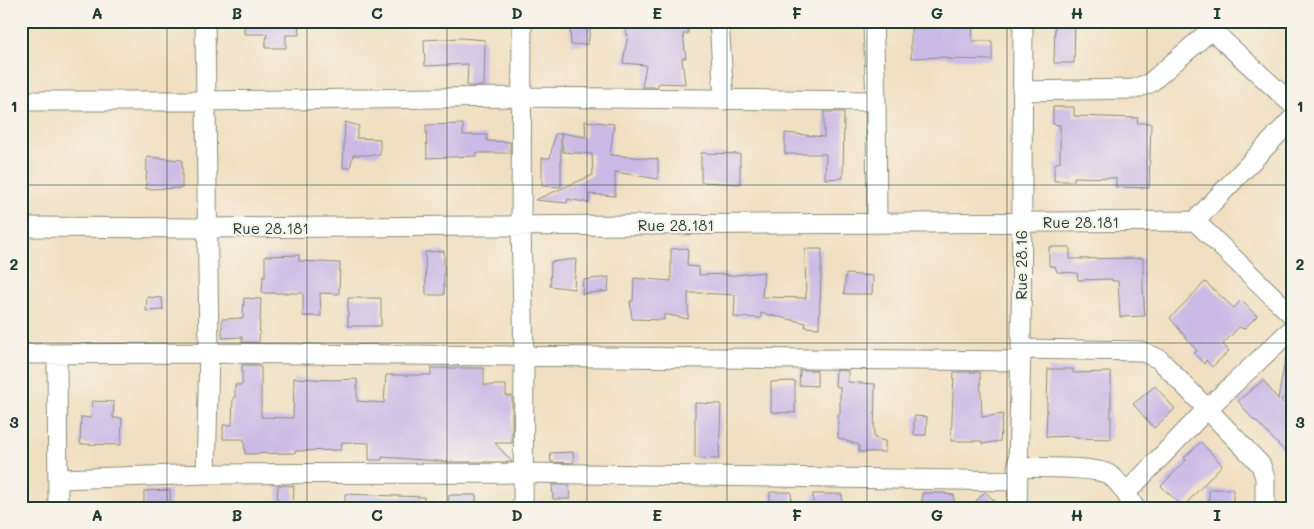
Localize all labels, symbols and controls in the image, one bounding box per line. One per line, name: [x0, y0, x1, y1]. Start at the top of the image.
text: A: [91, 2, 103, 23]
text: B: [232, 2, 242, 23]
text: C: [371, 2, 383, 23]
text: D: [511, 2, 523, 23]
text: E: [652, 2, 662, 23]
text: F: [792, 2, 802, 23]
text: G: [931, 2, 943, 23]
text: H: [1071, 2, 1083, 23]
text: I: [1213, 2, 1221, 23]
text: 1: [10, 95, 18, 116]
text: 1: [1296, 95, 1304, 116]
street label: Rue 28.181: [1043, 212, 1119, 232]
street label: Rue 28.181: [638, 215, 714, 235]
street label: Rue 28.181: [233, 218, 309, 238]
street label: Rue 28.16: [1011, 230, 1031, 300]
text: 2: [10, 253, 19, 274]
text: 2: [1296, 253, 1305, 274]
text: 3: [9, 411, 19, 432]
text: 3: [1295, 411, 1305, 432]
text: A: [91, 504, 103, 525]
text: B: [232, 504, 242, 525]
text: C: [371, 504, 383, 525]
text: D: [511, 504, 523, 525]
text: E: [652, 504, 662, 525]
text: F: [792, 504, 802, 525]
text: G: [931, 504, 943, 525]
text: H: [1071, 504, 1083, 525]
text: I: [1213, 504, 1221, 525]

